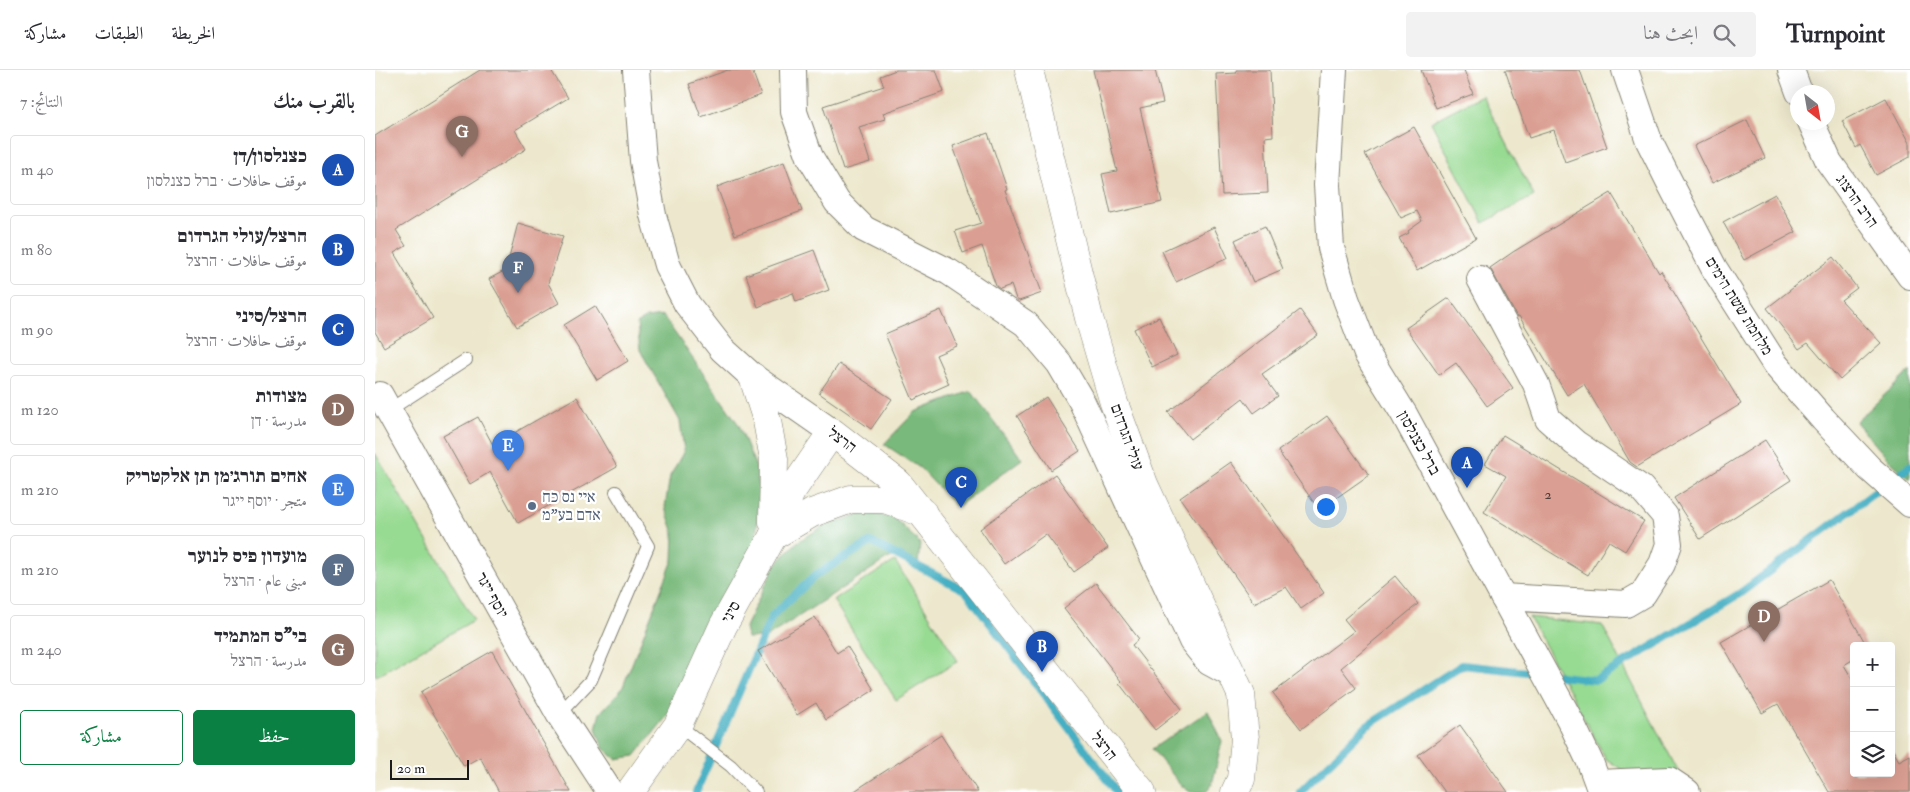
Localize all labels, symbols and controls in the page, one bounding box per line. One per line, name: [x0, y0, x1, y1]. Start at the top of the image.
search box: [1406, 12, 1756, 57]
text: Turnpoint: [1786, 19, 1885, 50]
text: ابحث هنا: [1643, 21, 1698, 45]
icon: search: [1710, 21, 1738, 49]
text: مشاركة: [25, 22, 66, 45]
text: الطبقات: [94, 22, 143, 45]
text: الخريطة: [171, 22, 215, 45]
north arrow: [1790, 85, 1835, 130]
text: بالقرب منك: [273, 88, 355, 115]
text: النتائج: 7: [20, 92, 63, 112]
pin: G: [446, 116, 478, 157]
text: כצנלסון/דן: [233, 144, 307, 168]
text: 40 m: [21, 160, 54, 180]
text: A: [333, 160, 343, 180]
street label: הרב הרצוג: [1831, 170, 1883, 232]
text: موقف حافلات · ברל כצנלסון: [147, 171, 307, 191]
text: הרצל/עולי הגרדום: [177, 224, 307, 248]
text: 80 m: [21, 240, 53, 260]
text: B: [333, 240, 343, 260]
text: موقف حافلات · הרצל: [186, 251, 307, 271]
pin: F: [502, 252, 534, 293]
street label: מלחמת ששת הימים: [1701, 253, 1777, 359]
text: הרצל/סיני: [236, 304, 307, 328]
text: 90 m: [21, 320, 53, 340]
text: C: [332, 320, 344, 340]
text: موقف حافلات · הרצל: [186, 331, 307, 351]
text: מצודות: [256, 384, 307, 408]
text: 120 m: [21, 400, 59, 420]
text: D: [331, 400, 345, 420]
street label: עולי הגרדום: [1106, 401, 1148, 473]
street label: ברל כצנלסון: [1393, 407, 1445, 479]
text: مدرسة · דן: [251, 411, 307, 431]
street label: הרצל: [823, 423, 861, 457]
pin: E: [492, 430, 524, 471]
pin: A: [1451, 447, 1483, 488]
text: אחים תורג׳מן תן אלקטריק: [126, 464, 307, 488]
pin: C: [945, 467, 977, 508]
text: 210 m: [21, 480, 59, 500]
text: E: [332, 480, 344, 500]
house number: 2: [1544, 486, 1552, 503]
place label: איי נס כח אדם בע"מ: [542, 487, 601, 525]
text: متجر · יוסף ייגר: [222, 491, 307, 511]
your location: [1313, 494, 1339, 520]
marker: איי נס כח אדם בע"מ: [526, 500, 538, 512]
text: מועדון פיס לנוער: [188, 544, 307, 568]
text: 210 m: [21, 560, 59, 580]
text: F: [333, 560, 343, 580]
street label: יוסף ייגר: [471, 569, 513, 621]
text: مبنى عام · הרצל: [223, 571, 307, 591]
street label: סיני: [717, 597, 745, 627]
pin: D: [1748, 601, 1780, 642]
text: בי"ס המתמיד: [214, 624, 307, 648]
pin: B: [1026, 631, 1058, 672]
text: 240 m: [21, 640, 62, 660]
text: G: [331, 640, 345, 660]
map controls: [1850, 642, 1895, 777]
button: +: [1850, 642, 1895, 687]
text: مدرسة · הרצל: [230, 651, 307, 671]
button: −: [1850, 687, 1895, 732]
button: مشاركة: [20, 710, 183, 765]
button: حفظ: [193, 710, 355, 765]
street label: הרצל: [1086, 727, 1122, 765]
button: layers: [1850, 732, 1895, 777]
scale bar: [390, 757, 469, 780]
text: 20 m: [397, 760, 425, 777]

